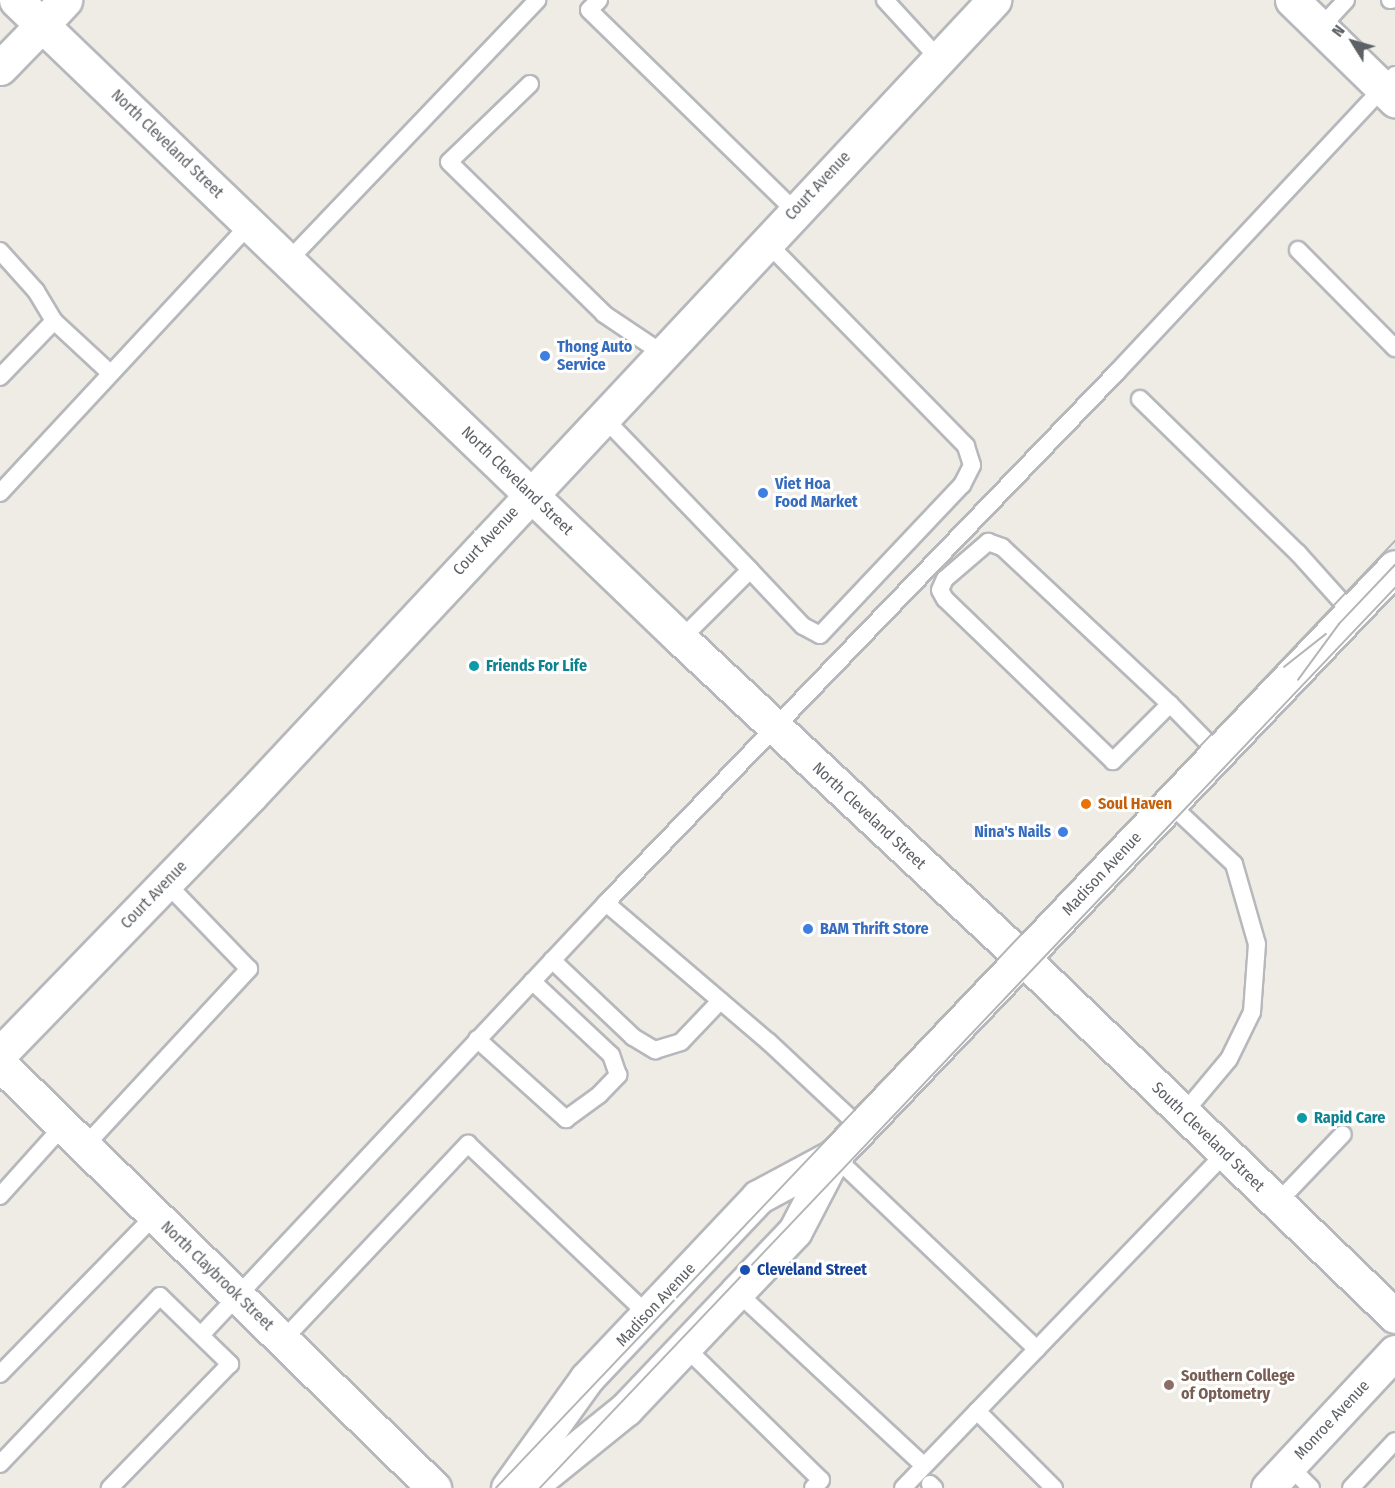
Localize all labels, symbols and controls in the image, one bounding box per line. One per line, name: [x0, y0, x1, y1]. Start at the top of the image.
north arrow: [1323, 12, 1383, 72]
text: N: [1328, 21, 1349, 40]
street label: North Cleveland Street: [107, 86, 227, 202]
street label: Court Avenue: [781, 148, 855, 224]
place label: Thong Auto Service: [557, 337, 632, 375]
marker: Thong Auto Service: [538, 349, 552, 363]
street label: North Cleveland Street: [457, 423, 577, 539]
place label: Viet Hoa Food Market: [775, 474, 858, 512]
marker: Viet Hoa Food Market: [756, 486, 770, 500]
street label: Court Avenue: [449, 503, 523, 579]
place label: Friends For Life: [486, 656, 587, 676]
marker: Friends For Life: [467, 659, 481, 673]
street label: North Cleveland Street: [808, 758, 930, 874]
place label: Soul Haven: [1098, 794, 1172, 814]
marker: Soul Haven: [1079, 797, 1093, 811]
place label: Nina's Nails: [974, 822, 1051, 842]
marker: Nina's Nails: [1056, 825, 1070, 839]
street label: Madison Avenue: [1058, 828, 1146, 920]
street label: Court Avenue: [117, 857, 191, 933]
place label: BAM Thrift Store: [820, 919, 929, 939]
marker: BAM Thrift Store: [801, 922, 815, 936]
street label: South Cleveland Street: [1148, 1078, 1268, 1196]
place label: Rapid Care: [1314, 1108, 1385, 1128]
marker: Rapid Care: [1295, 1111, 1309, 1125]
street label: North Claybrook Street: [157, 1217, 277, 1335]
street label: Madison Avenue: [612, 1259, 700, 1351]
place label: Cleveland Street: [757, 1260, 867, 1280]
marker: Cleveland Street: [738, 1263, 752, 1277]
place label: Southern College of Optometry: [1181, 1366, 1295, 1404]
street label: Monroe Avenue: [1290, 1376, 1374, 1464]
marker: Southern College of Optometry: [1162, 1378, 1176, 1392]

